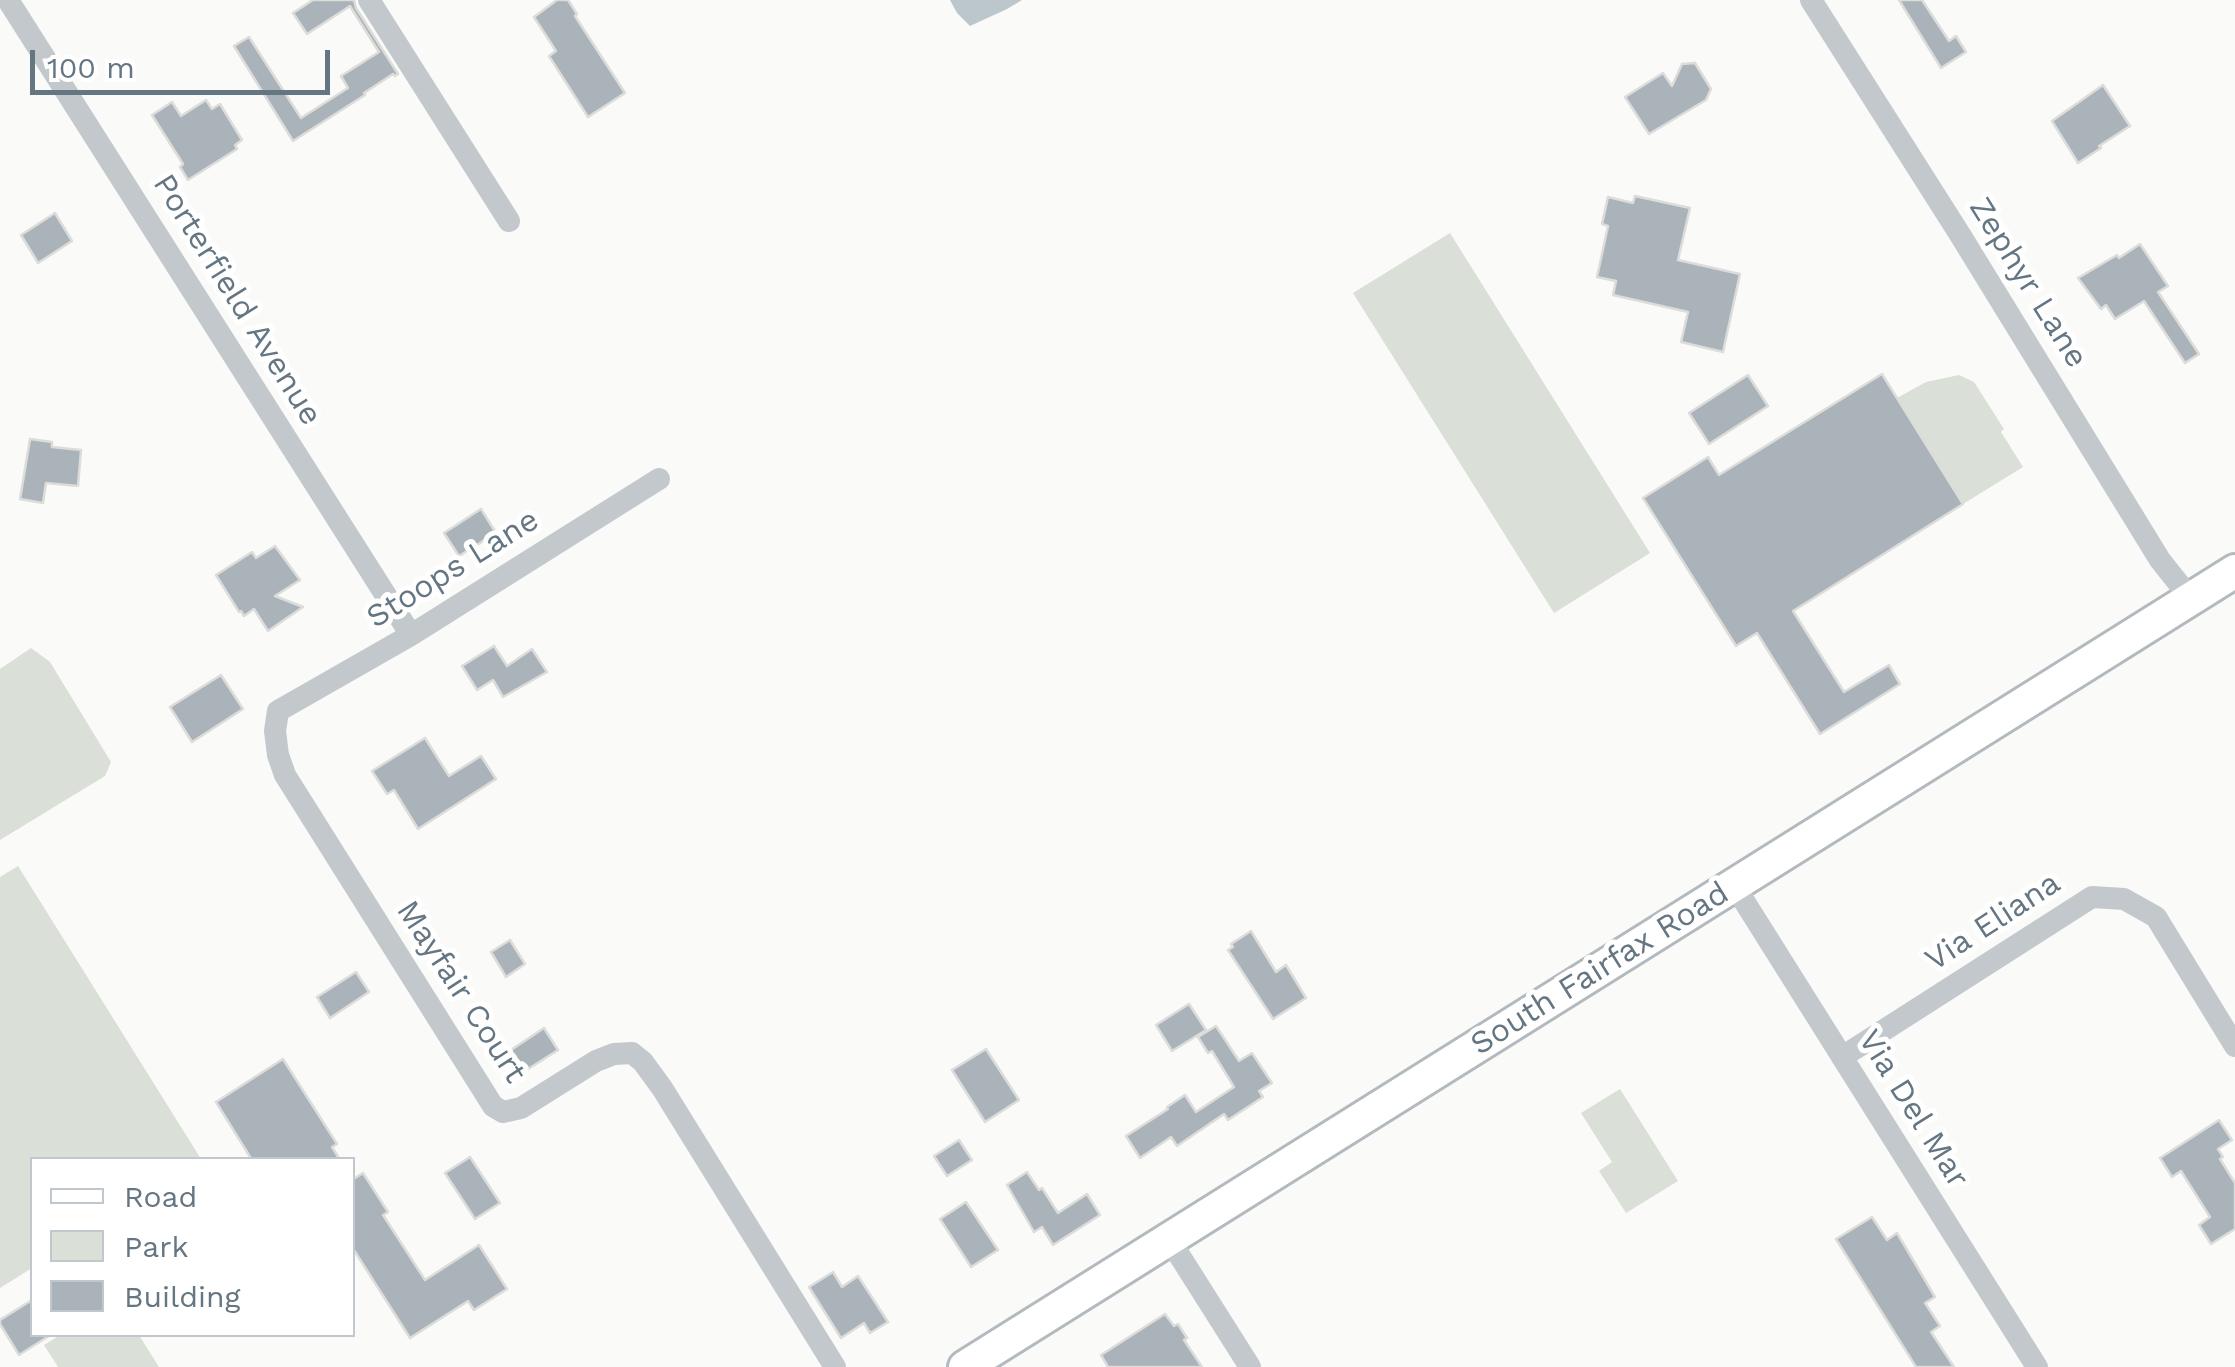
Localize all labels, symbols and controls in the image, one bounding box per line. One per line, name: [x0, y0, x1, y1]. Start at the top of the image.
scale bar: [35, 30, 335, 92]
text: 100 m: [47, 50, 135, 85]
street label: Porterfield Avenue: [144, 167, 330, 433]
street label: Zephyr Lane: [1961, 191, 2095, 375]
street label: Stoops Lane: [360, 501, 546, 637]
street label: Via Eliana: [1918, 864, 2068, 980]
street label: South Fairfax Road: [1464, 874, 1736, 1064]
street label: Mayfair Court: [388, 894, 534, 1090]
street label: Via Del Mar: [1849, 1023, 1977, 1195]
legend: [30, 1157, 355, 1337]
text: Road: [124, 1179, 197, 1214]
text: Park: [124, 1229, 189, 1264]
text: Building: [124, 1279, 241, 1314]

